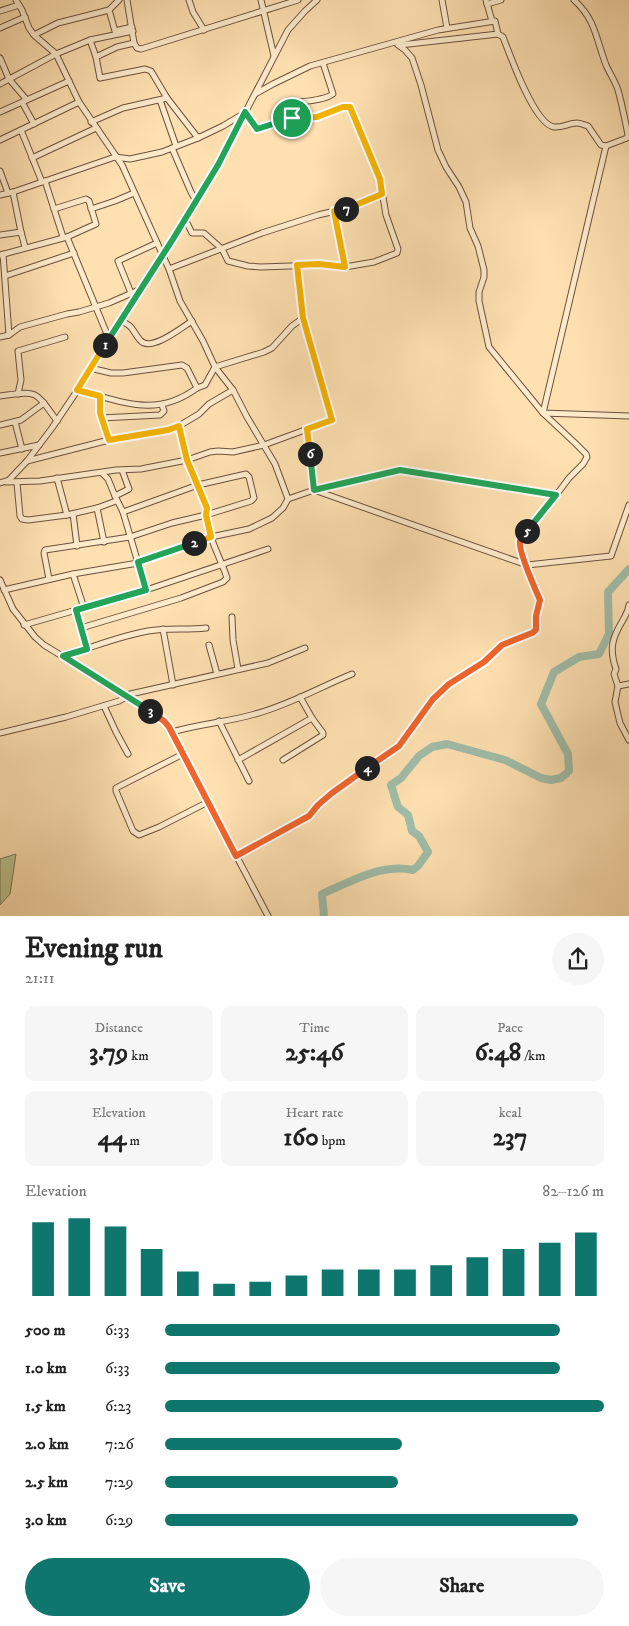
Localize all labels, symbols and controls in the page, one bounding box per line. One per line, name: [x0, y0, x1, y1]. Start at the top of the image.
pin: [271, 97, 313, 139]
icon: arrive: [278, 104, 306, 132]
pin: 7: [334, 196, 358, 222]
text: 7: [343, 200, 350, 218]
pin: 1: [92, 332, 118, 358]
text: 1: [103, 336, 108, 354]
pin: 6: [298, 442, 322, 466]
text: 6: [307, 445, 314, 463]
pin: 5: [514, 518, 540, 544]
text: 5: [524, 522, 531, 540]
pin: 2: [182, 530, 206, 556]
text: 2: [191, 534, 198, 552]
pin: 3: [138, 698, 162, 724]
text: 3: [148, 702, 153, 720]
pin: 4: [354, 756, 380, 780]
text: 4: [363, 759, 372, 777]
text: Evening run: [25, 931, 163, 966]
button: share: [552, 933, 604, 985]
text: 21:11: [25, 968, 55, 988]
text: Distance: [95, 1019, 143, 1037]
text: Time: [299, 1019, 330, 1037]
text: Pace: [497, 1019, 523, 1037]
text: 3.79: [89, 1037, 128, 1068]
text: 25:46: [285, 1037, 344, 1068]
text: 6:48: [475, 1037, 521, 1068]
text: km: [128, 1047, 149, 1065]
text: /km: [521, 1047, 546, 1065]
text: Elevation: [92, 1104, 146, 1122]
text: Heart rate: [286, 1104, 343, 1122]
text: kcal: [499, 1104, 522, 1122]
text: 44: [98, 1122, 126, 1153]
text: 160: [283, 1122, 319, 1153]
text: 237: [493, 1122, 528, 1153]
text: m: [126, 1132, 140, 1150]
text: bpm: [319, 1132, 346, 1150]
text: Elevation: [25, 1181, 87, 1201]
text: 82–126 m: [542, 1181, 604, 1201]
text: 500 m: [25, 1320, 66, 1340]
text: 6:33: [105, 1320, 129, 1340]
text: 1.0 km: [25, 1358, 67, 1378]
text: 6:33: [105, 1358, 129, 1378]
text: 1.5 km: [25, 1396, 66, 1416]
text: 6:23: [105, 1396, 131, 1416]
text: 2.0 km: [25, 1434, 69, 1454]
text: 7:26: [105, 1434, 134, 1454]
text: 2.5 km: [25, 1472, 68, 1492]
text: 7:29: [105, 1472, 133, 1492]
text: 3.0 km: [25, 1510, 67, 1530]
text: 6:29: [105, 1510, 133, 1530]
button: Save: [25, 1558, 310, 1616]
button: Share: [320, 1558, 604, 1616]

